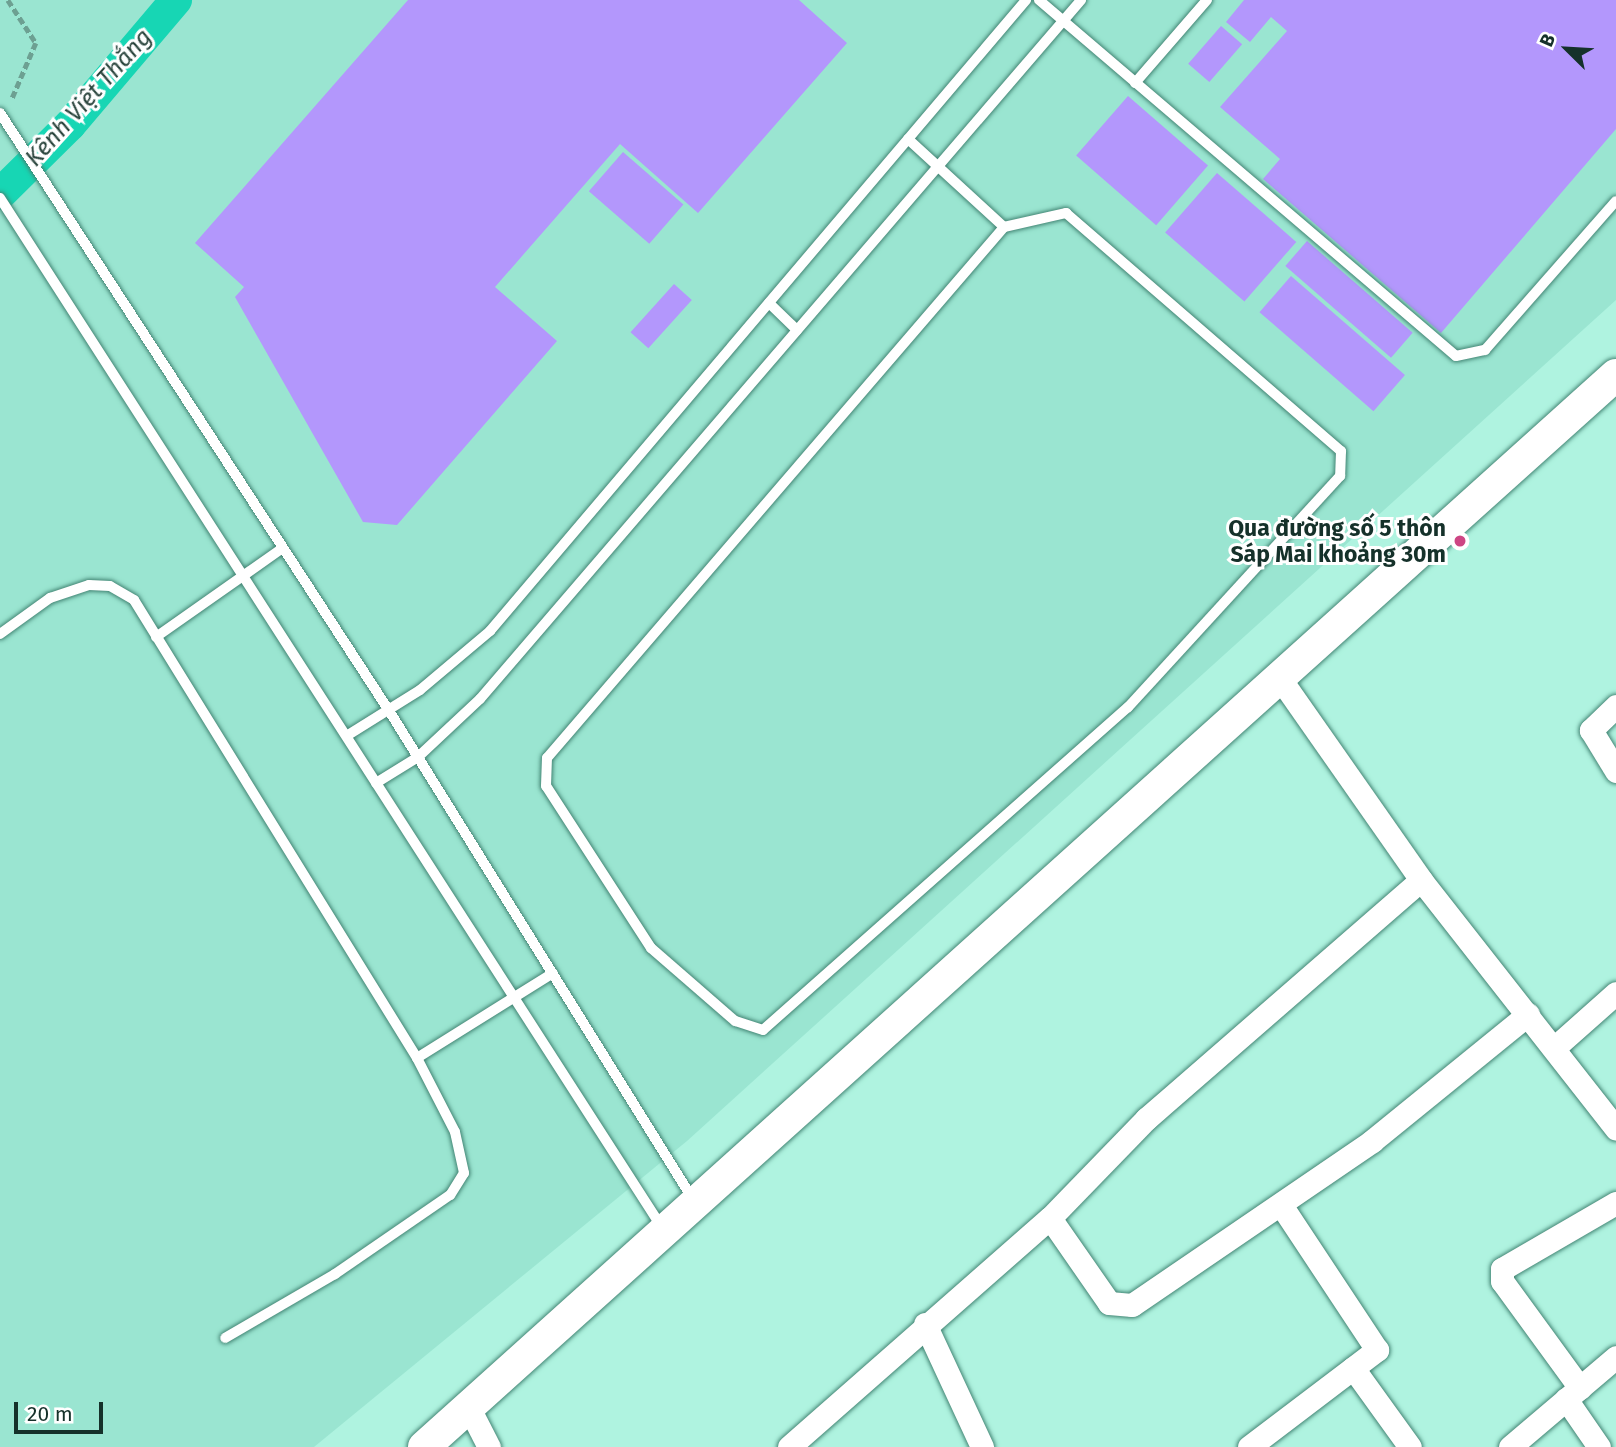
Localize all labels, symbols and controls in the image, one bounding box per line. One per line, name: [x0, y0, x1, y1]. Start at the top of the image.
north arrow: [1532, 14, 1602, 84]
water label: Kênh Việt Thắng: [20, 23, 158, 173]
text: B: [1534, 30, 1560, 50]
place label: Qua đường số 5 thôn Sáp Mai khoảng 30m: [1228, 514, 1446, 568]
marker: Qua đường số 5 thôn Sáp Mai khoảng 30m: [1452, 533, 1468, 549]
scale bar: [18, 1388, 107, 1432]
text: 20 m: [27, 1401, 73, 1427]

